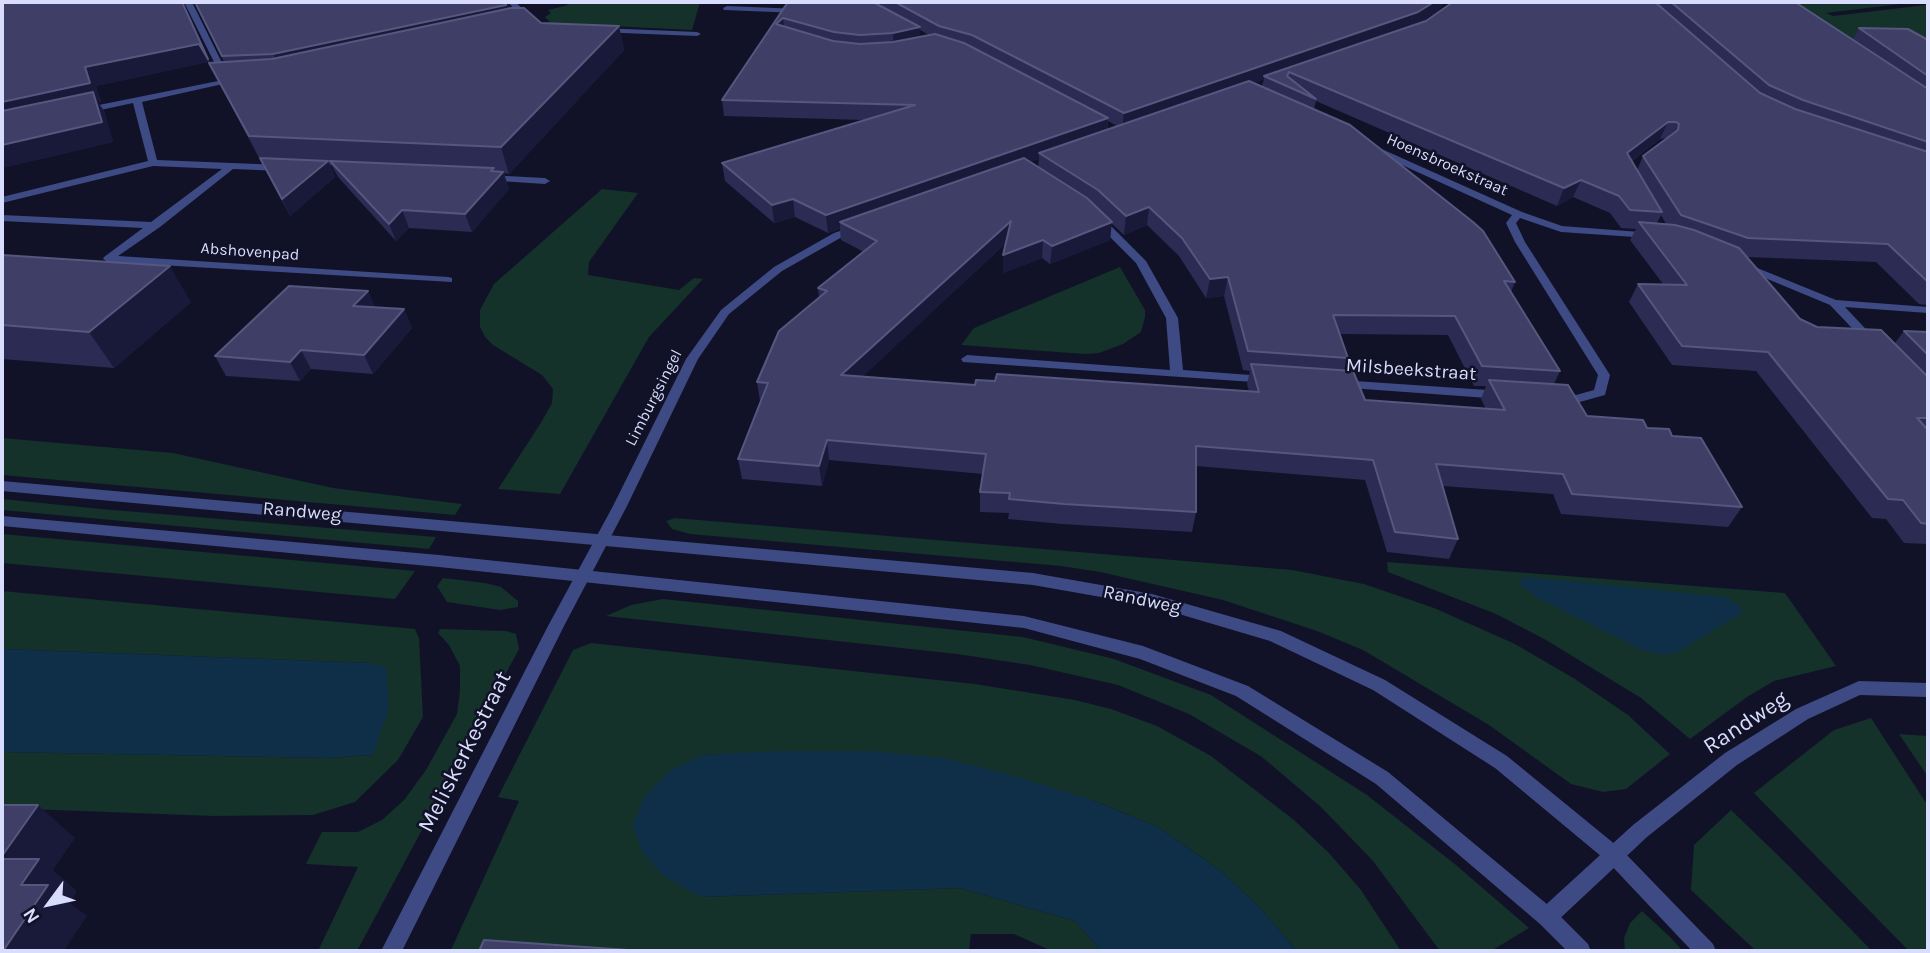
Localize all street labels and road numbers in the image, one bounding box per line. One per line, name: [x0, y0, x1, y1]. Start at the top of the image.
street label: Hoensbroekstraat: [1383, 130, 1511, 200]
street label: Abshovenpad: [200, 239, 300, 265]
street label: Limburgsingel: [621, 347, 687, 449]
street label: Milsbeekstraat: [1345, 354, 1477, 386]
street label: Randweg: [262, 497, 342, 527]
street label: Randweg: [1101, 581, 1183, 619]
street label: Meliskerkestraat: [412, 667, 518, 837]
street label: Randweg: [1698, 685, 1794, 761]

